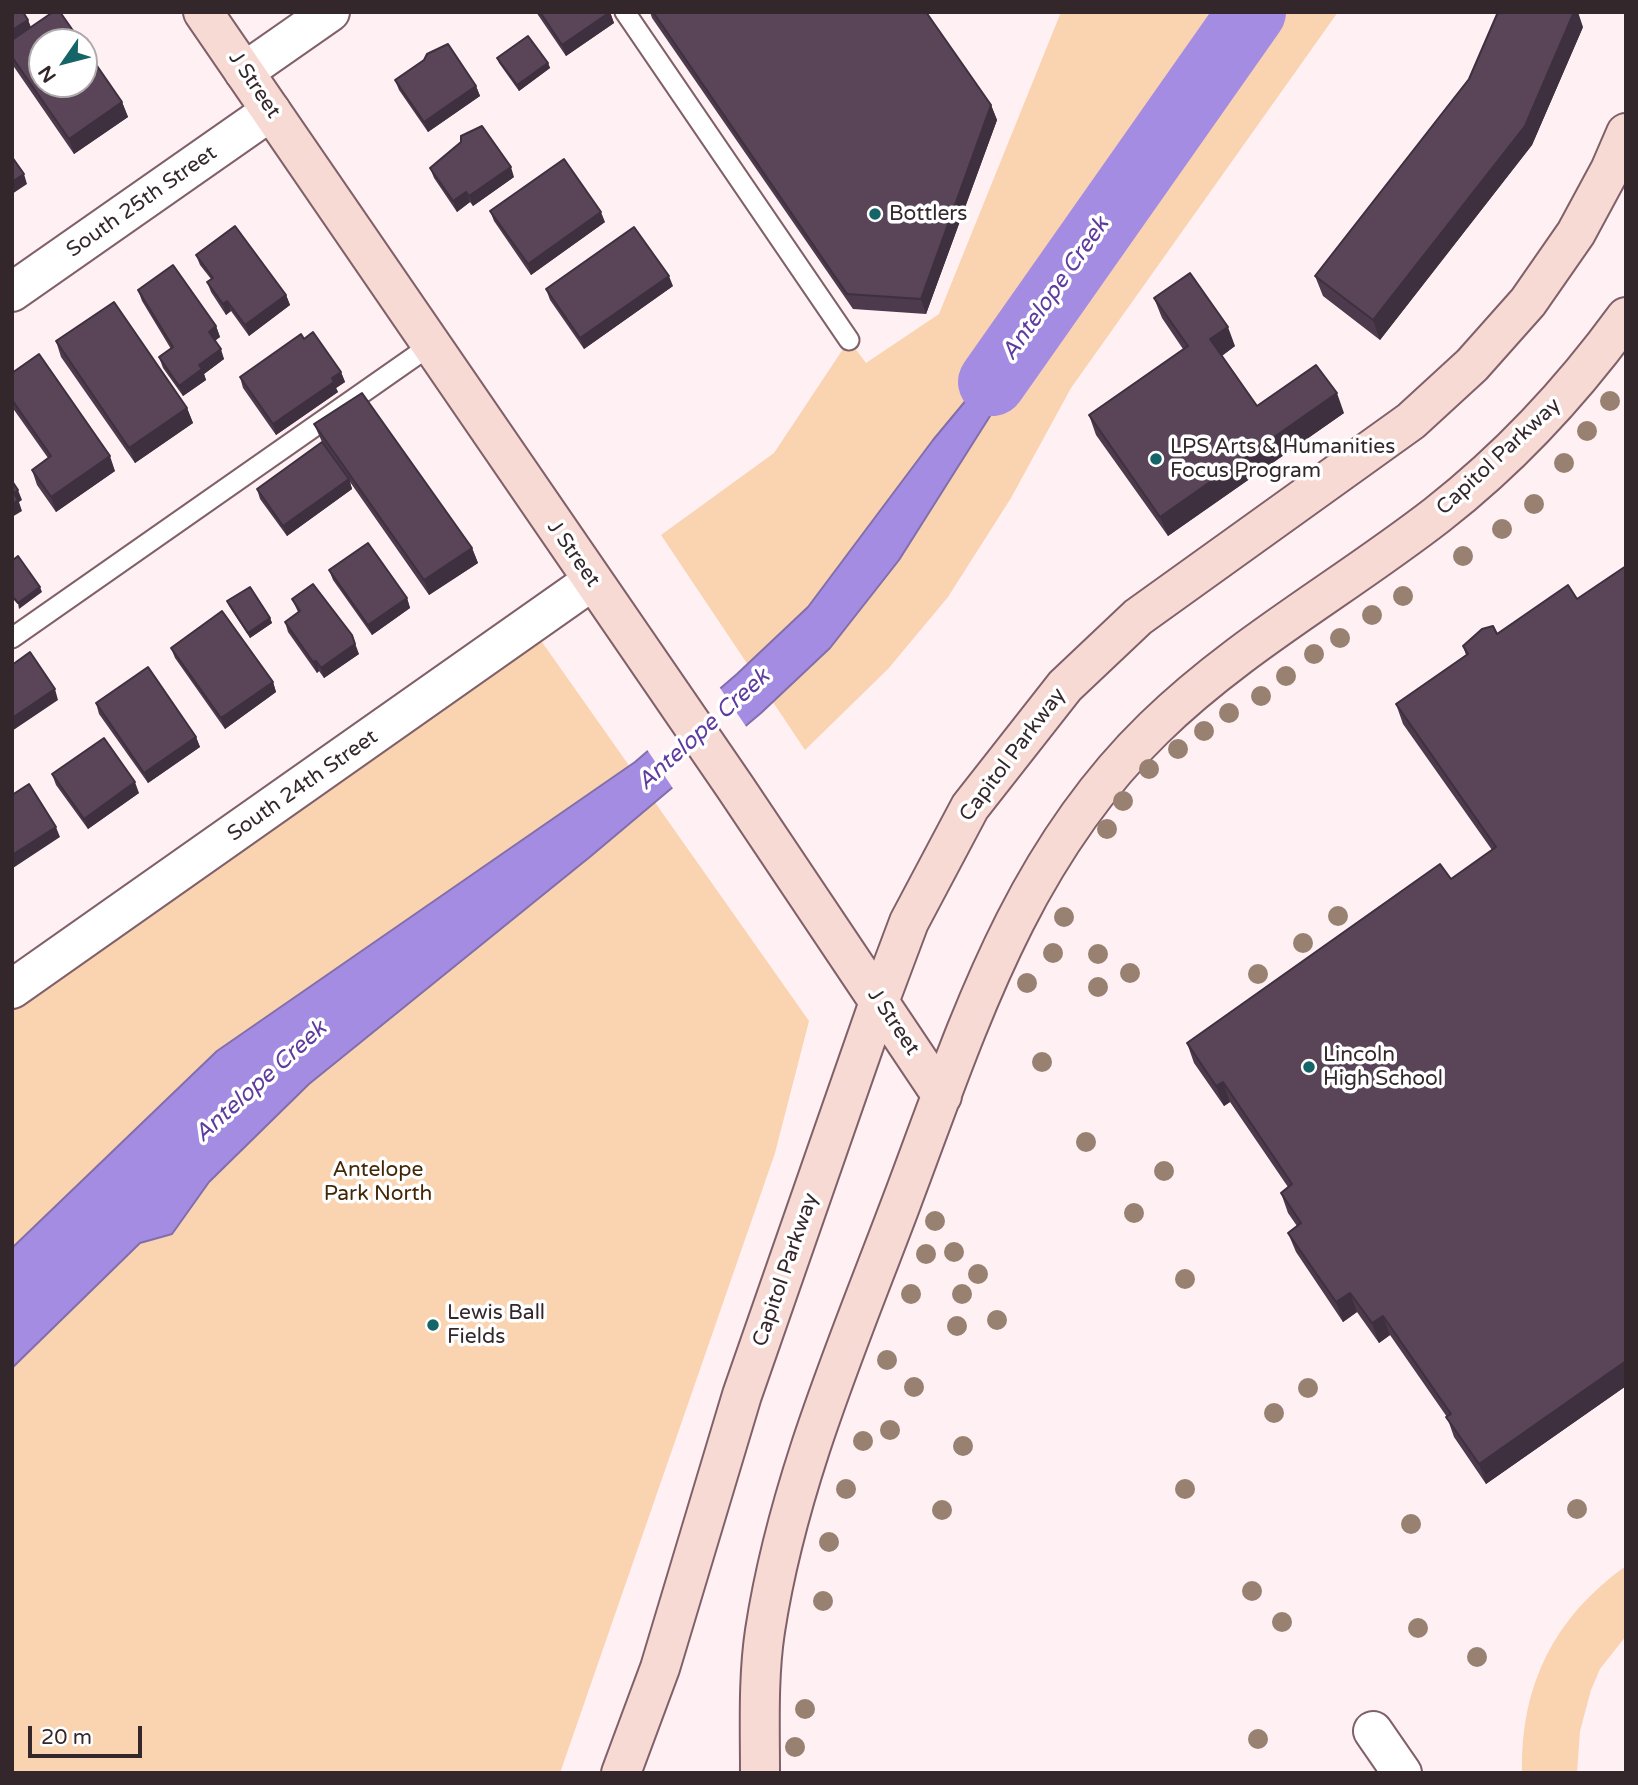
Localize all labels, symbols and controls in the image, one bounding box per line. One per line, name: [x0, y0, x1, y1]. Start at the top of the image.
north arrow: [28, 28, 98, 98]
street label: J Street: [223, 47, 285, 123]
text: N: [34, 61, 61, 86]
street label: South 25th Street: [62, 141, 222, 263]
place label: Bottlers: [889, 201, 967, 227]
marker: Bottlers: [867, 206, 883, 222]
water label: Antelope Creek: [996, 212, 1116, 366]
street label: Capitol Parkway: [1432, 393, 1566, 521]
place label: LPS Arts & Humanities Focus Program: [1170, 434, 1395, 484]
marker: LPS Arts & Humanities Focus Program: [1148, 451, 1164, 467]
street label: J Street: [541, 516, 605, 592]
water label: Antelope Creek: [632, 663, 776, 797]
street label: Capitol Parkway: [955, 683, 1071, 827]
street label: South 24th Street: [223, 725, 383, 847]
street label: J Street: [862, 984, 924, 1060]
water label: Antelope Creek: [189, 1015, 333, 1149]
place label: Lincoln High School: [1323, 1042, 1443, 1092]
marker: Lincoln High School: [1301, 1059, 1317, 1075]
park label: Antelope Park North: [324, 1157, 432, 1207]
street label: Capitol Parkway: [748, 1190, 824, 1350]
place label: Lewis Ball Fields: [447, 1300, 545, 1350]
marker: Lewis Ball Fields: [425, 1317, 441, 1333]
scale bar: [32, 1712, 145, 1756]
text: 20 m: [41, 1725, 92, 1750]

